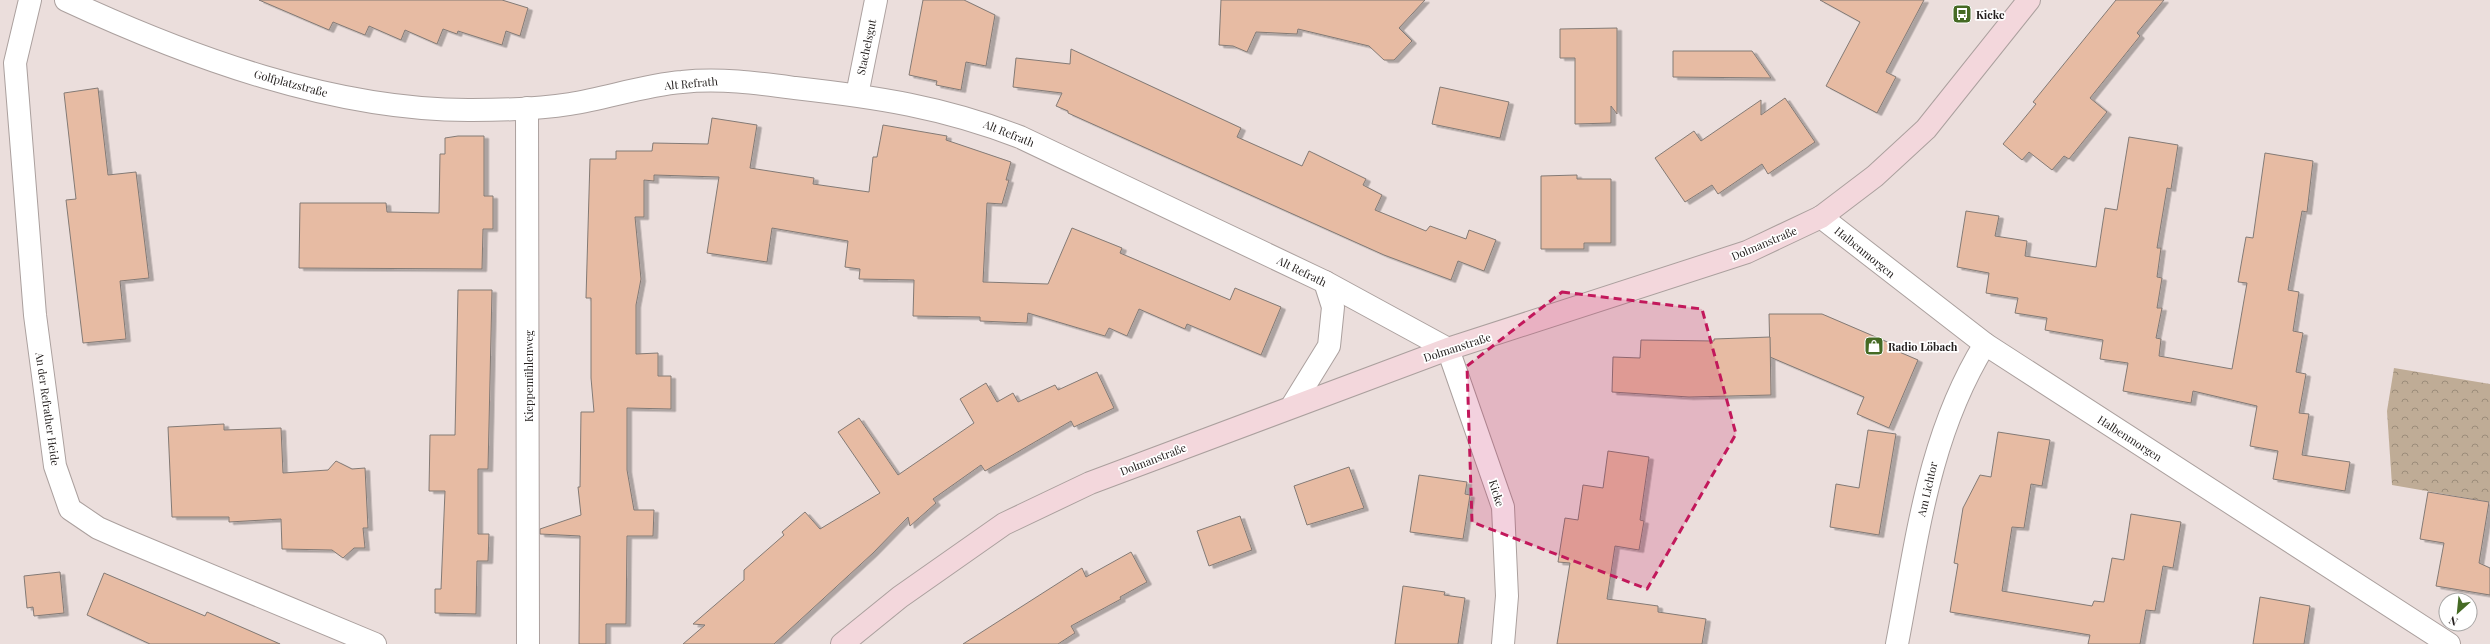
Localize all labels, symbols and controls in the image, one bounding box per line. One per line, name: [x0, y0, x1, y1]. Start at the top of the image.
bus stop icon: Kicke: [1951, 3, 1973, 25]
place label: Kicke: [1976, 7, 2005, 22]
street label: Stachelsgut: [853, 18, 879, 76]
street label: Golfplatzstraße: [252, 66, 330, 100]
street label: Alt Refrath: [663, 73, 719, 93]
street label: Alt Refrath: [980, 116, 1037, 150]
street label: Dolmanstraße: [1729, 222, 1800, 264]
street label: Halbenmorgen: [1832, 223, 1899, 281]
street label: Alt Refrath: [1274, 252, 1330, 290]
street label: Dolmanstraße: [1421, 329, 1493, 365]
street label: Kieppemühlenweg: [521, 330, 536, 422]
shop icon: Radio Löbach: [1863, 335, 1885, 357]
place label: Radio Löbach: [1888, 339, 1958, 354]
street label: An der Refrather Heide: [32, 350, 63, 467]
street label: Halbenmorgen: [2095, 412, 2165, 465]
street label: Dolmanstraße: [1118, 439, 1189, 479]
street label: Am Lichtor: [1913, 460, 1941, 519]
street label: Kicke: [1486, 478, 1508, 509]
north arrow: [2438, 592, 2478, 632]
text: N: [2446, 613, 2460, 630]

